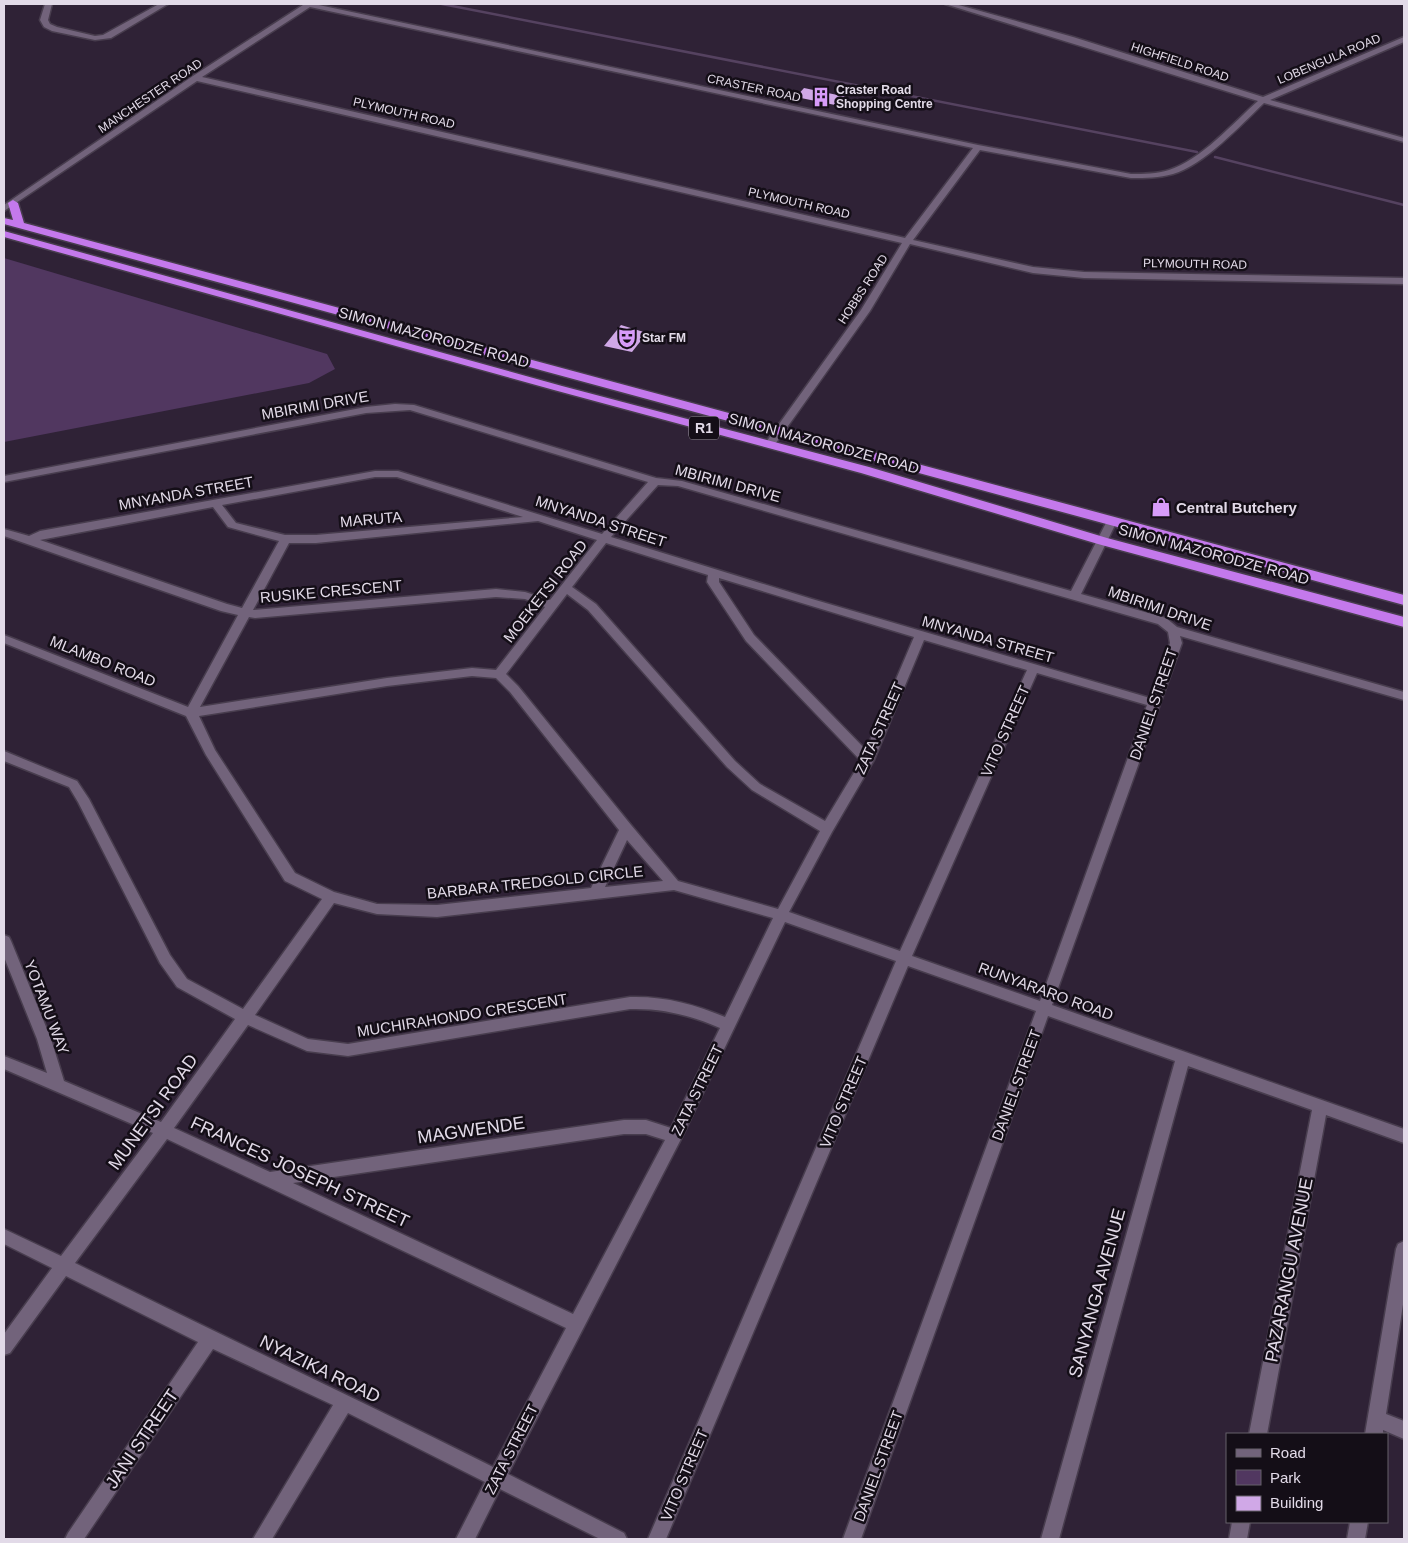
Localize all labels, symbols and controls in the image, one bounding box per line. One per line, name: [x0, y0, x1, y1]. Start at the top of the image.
street label: LOBENGULA ROAD: [1275, 31, 1383, 87]
street label: HIGHFIELD ROAD: [1129, 40, 1231, 85]
street label: MANCHESTER ROAD: [96, 56, 205, 136]
street label: CRASTER ROAD: [706, 71, 802, 105]
place label: Craster Road Shopping Centre: [836, 83, 933, 111]
building icon: Craster Road Shopping Centre: [810, 86, 832, 108]
street label: PLYMOUTH ROAD: [352, 95, 456, 132]
street label: PLYMOUTH ROAD: [747, 185, 851, 222]
street label: HOBBS ROAD: [835, 251, 891, 326]
street label: PLYMOUTH ROAD: [1143, 256, 1247, 272]
street label: SIMON MAZORODZE ROAD: [337, 303, 531, 371]
theatre icon: Star FM: [616, 327, 638, 349]
place label: Star FM: [642, 331, 686, 345]
street label: MBIRIMI DRIVE: [260, 387, 370, 423]
street label: SIMON MAZORODZE ROAD: [727, 409, 921, 477]
road number: R1: [689, 416, 719, 439]
street label: MBIRIMI DRIVE: [673, 461, 783, 505]
street label: MNYANDA STREET: [117, 473, 255, 513]
street label: MNYANDA STREET: [534, 492, 668, 550]
shop icon: Central Butchery: [1150, 496, 1172, 518]
place label: Central Butchery: [1176, 499, 1298, 516]
street label: MARUTA: [339, 508, 403, 530]
street label: SIMON MAZORODZE ROAD: [1117, 520, 1311, 588]
street label: MOEKETSI ROAD: [500, 536, 590, 645]
street label: RUSIKE CRESCENT: [259, 576, 403, 606]
street label: MBIRIMI DRIVE: [1106, 582, 1214, 634]
street label: MNYANDA STREET: [920, 612, 1056, 666]
street label: MLAMBO ROAD: [48, 632, 158, 690]
street label: DANIEL STREET: [1126, 646, 1180, 762]
street label: ZATA STREET: [851, 679, 907, 777]
street label: VITO STREET: [977, 683, 1033, 779]
street label: BARBARA TREDGOLD CIRCLE: [426, 862, 644, 902]
street label: YOTAMU WAY: [21, 957, 73, 1057]
street label: RUNYARARO ROAD: [976, 959, 1116, 1023]
street label: MUCHIRAHONDO CRESCENT: [356, 990, 568, 1040]
street label: DANIEL STREET: [988, 1027, 1044, 1143]
street label: ZATA STREET: [668, 1042, 726, 1138]
street label: MUNETSI ROAD: [104, 1050, 202, 1174]
street label: VITO STREET: [816, 1054, 870, 1150]
street label: FRANCES JOSEPH STREET: [187, 1112, 413, 1232]
street label: MAGWENDE: [416, 1113, 526, 1147]
street label: PAZARANGU AVENUE: [1261, 1176, 1317, 1364]
street label: SANYANGA AVENUE: [1065, 1206, 1129, 1380]
street label: NYAZIKA ROAD: [256, 1331, 384, 1407]
street label: JANI STREET: [102, 1386, 182, 1492]
street label: ZATA STREET: [481, 1401, 541, 1497]
street label: DANIEL STREET: [850, 1408, 906, 1524]
street label: VITO STREET: [657, 1427, 711, 1523]
legend: [1226, 1433, 1388, 1523]
text: Road: [1270, 1444, 1306, 1461]
text: Park: [1270, 1469, 1301, 1486]
text: Building: [1270, 1494, 1323, 1511]

